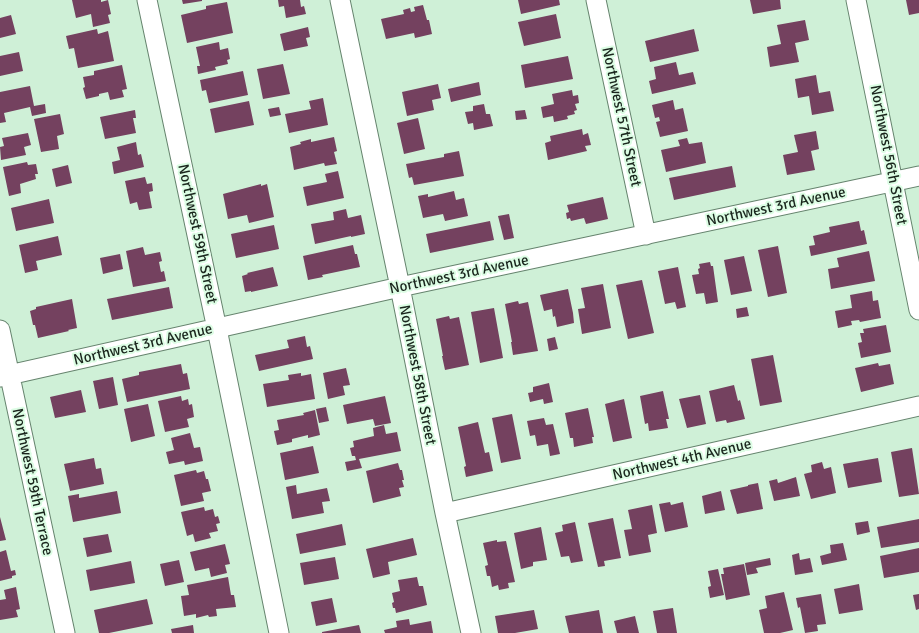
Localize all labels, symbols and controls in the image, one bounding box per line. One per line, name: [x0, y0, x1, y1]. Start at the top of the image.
street label: Northwest 57th Street: [597, 46, 645, 188]
street label: Northwest 56th Street: [866, 83, 910, 227]
street label: Northwest 59th Street: [173, 163, 221, 305]
street label: Northwest 3rd Avenue: [705, 183, 847, 231]
street label: Northwest 3rd Avenue: [388, 251, 530, 299]
street label: Northwest 58th Street: [395, 303, 439, 447]
street label: Northwest 3rd Avenue: [72, 320, 214, 370]
street label: Northwest 59th Terrace: [8, 407, 56, 557]
street label: Northwest 4th Avenue: [611, 435, 753, 485]

